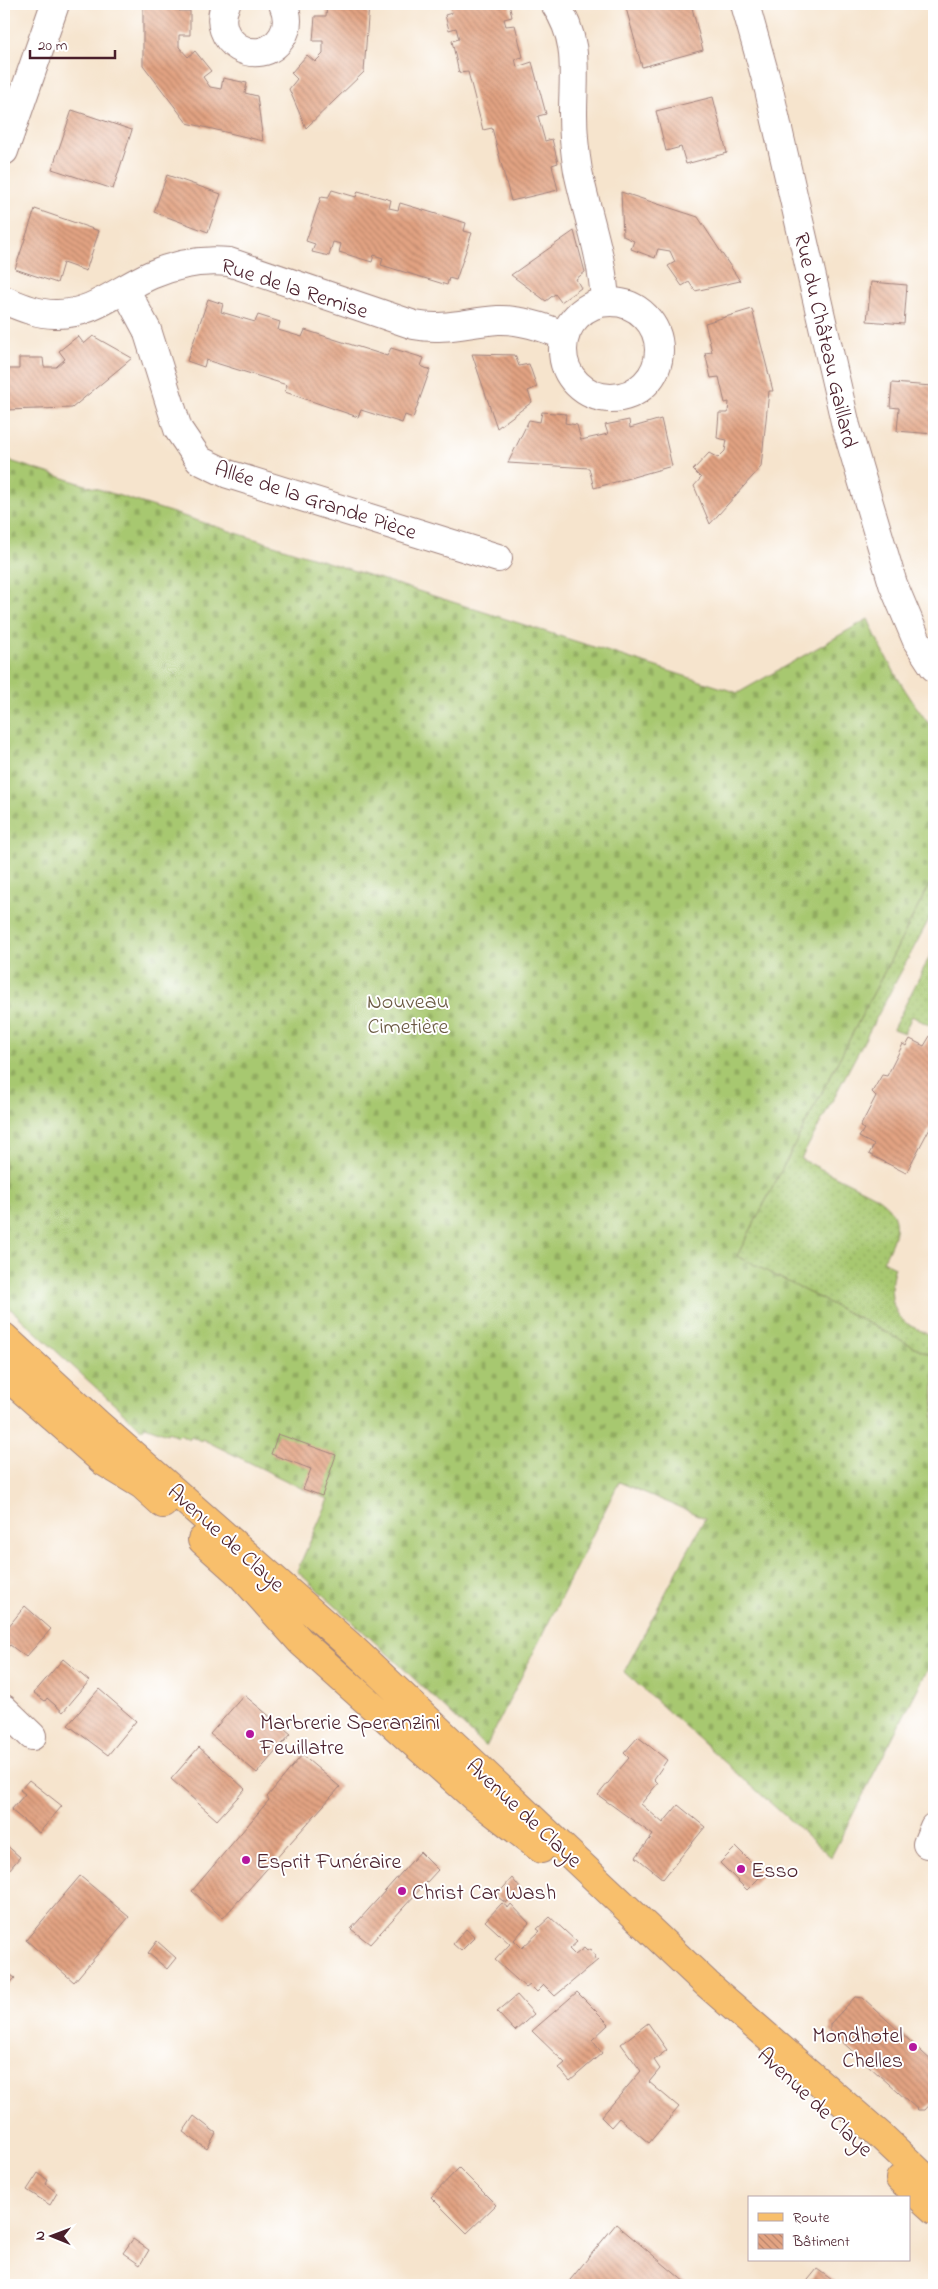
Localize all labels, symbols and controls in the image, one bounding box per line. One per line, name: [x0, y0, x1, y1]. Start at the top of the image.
scale bar: [30, 28, 115, 60]
text: 20 m: [38, 35, 68, 57]
street label: Rue du Château Gaillard: [784, 230, 864, 451]
street label: Rue de la Remise: [216, 251, 372, 329]
street label: Allée de la Grande Pièce: [210, 454, 420, 550]
park label: Nouveau Cimetière: [367, 987, 449, 1044]
street label: Avenue de Claye: [158, 1478, 291, 1602]
place label: Marbrerie Speranzini Feuillatre: [259, 1708, 440, 1765]
marker: Marbrerie Speranzini Feuillatre: [244, 1728, 256, 1740]
street label: Avenue de Claye: [457, 1752, 588, 1877]
place label: Esprit Funéraire: [256, 1847, 402, 1879]
marker: Esprit Funéraire: [240, 1854, 252, 1866]
place label: Esso: [751, 1856, 798, 1888]
marker: Esso: [735, 1863, 747, 1875]
place label: Christ Car Wash: [412, 1878, 556, 1910]
marker: Christ Car Wash: [396, 1885, 408, 1897]
place label: Mondhotel Chelles: [812, 2021, 903, 2078]
street label: Avenue de Claye: [748, 2041, 879, 2166]
marker: Mondhotel Chelles: [907, 2041, 919, 2053]
legend: [748, 2196, 910, 2262]
text: Route: [793, 2207, 830, 2229]
north arrow: [28, 2212, 78, 2262]
text: N: [30, 2231, 51, 2241]
text: Bâtiment: [792, 2231, 850, 2253]

